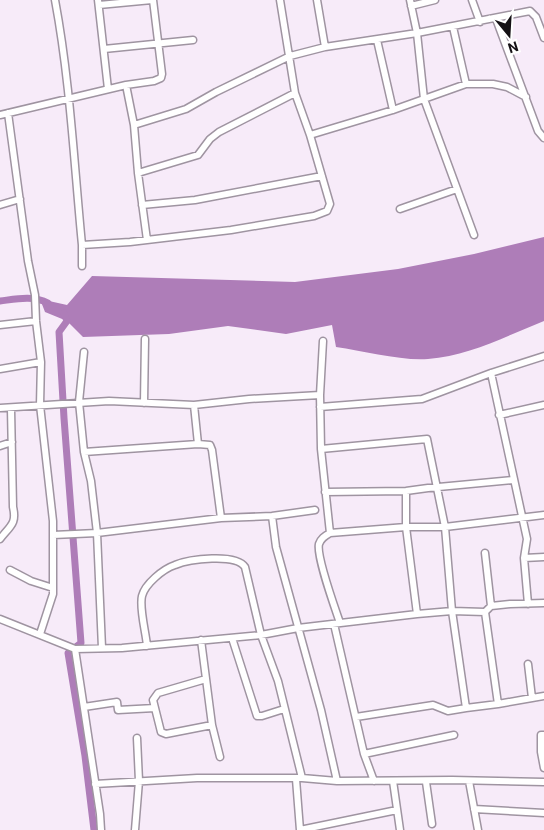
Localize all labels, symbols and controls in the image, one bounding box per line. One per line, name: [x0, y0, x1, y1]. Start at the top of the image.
north arrow: [484, 10, 534, 60]
text: N: [506, 38, 520, 57]

